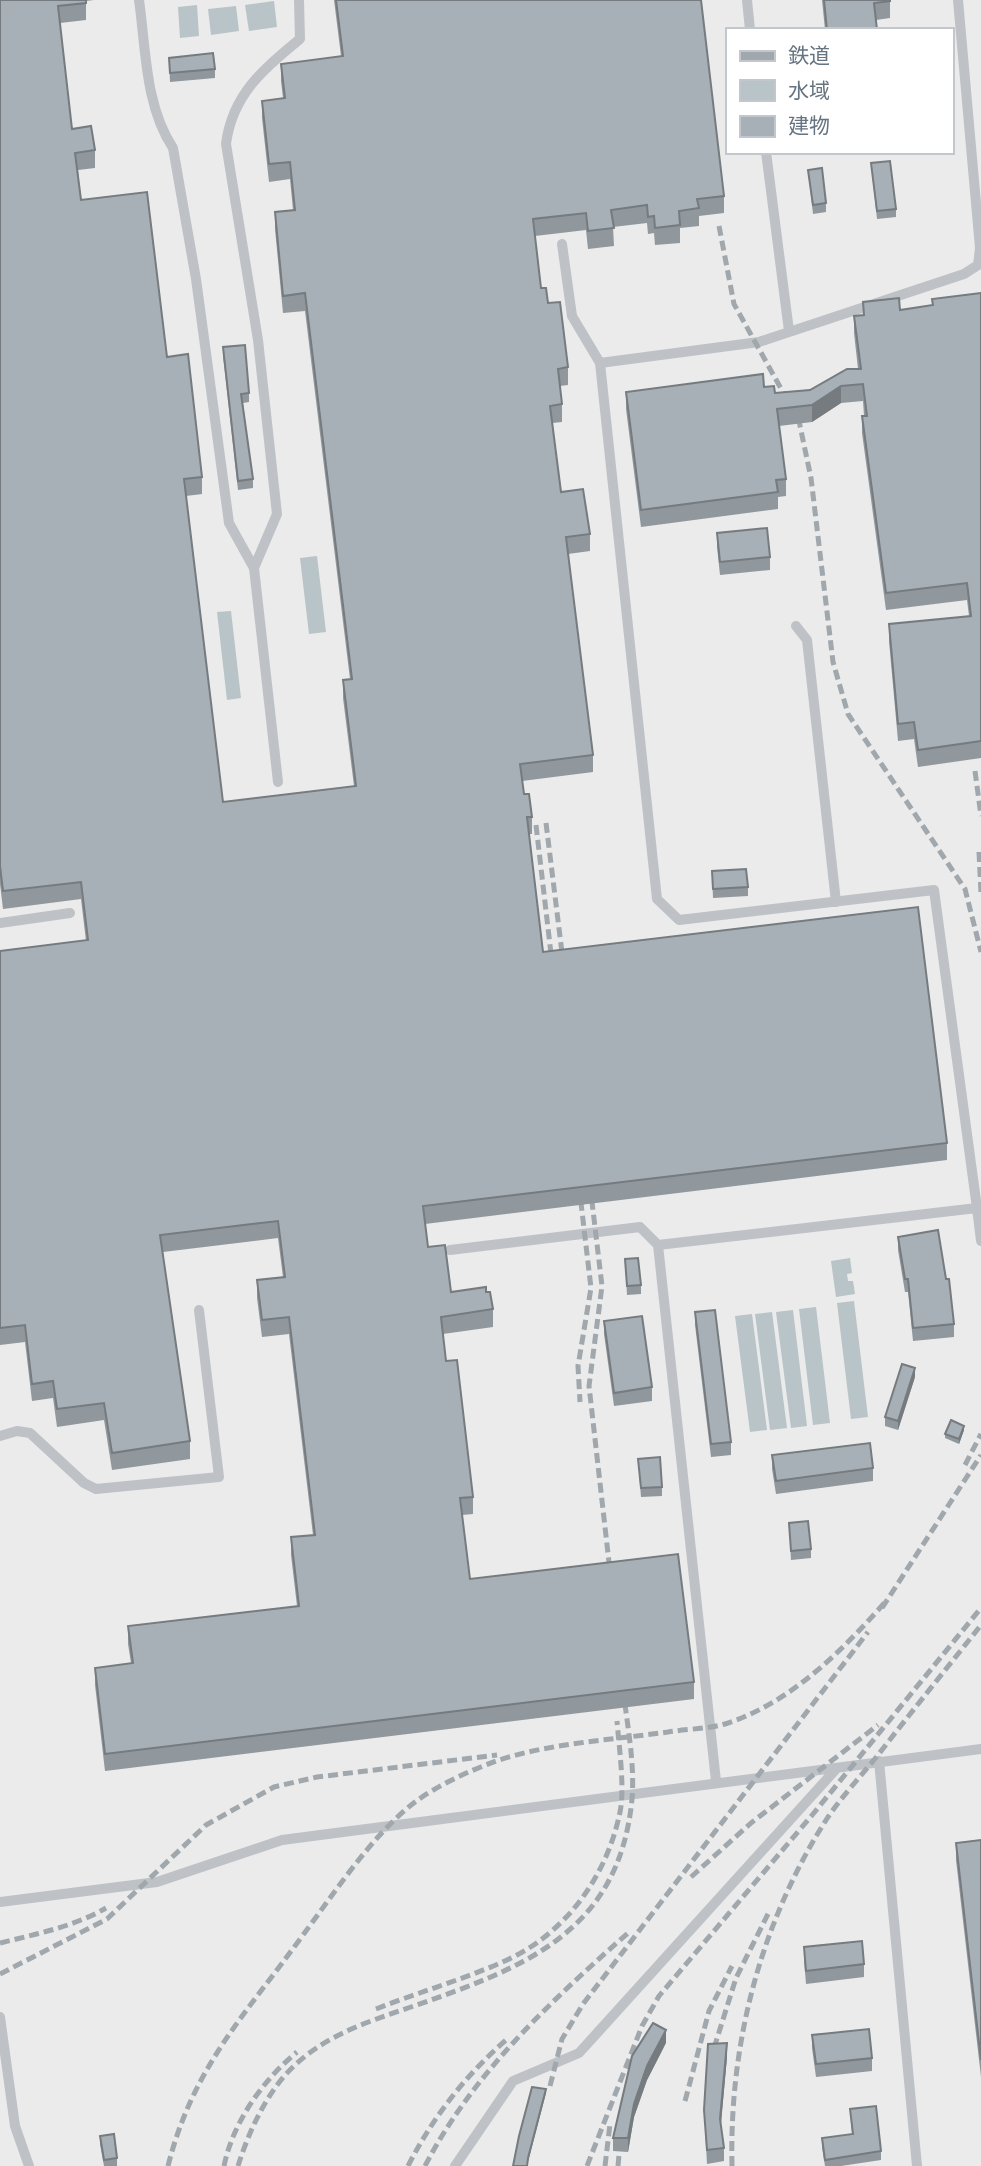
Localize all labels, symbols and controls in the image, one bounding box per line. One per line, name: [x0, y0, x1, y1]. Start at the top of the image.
legend: [726, 28, 953, 154]
text: 鉄道: [788, 42, 830, 70]
text: 水域: [788, 77, 830, 105]
text: 建物: [788, 112, 830, 140]

